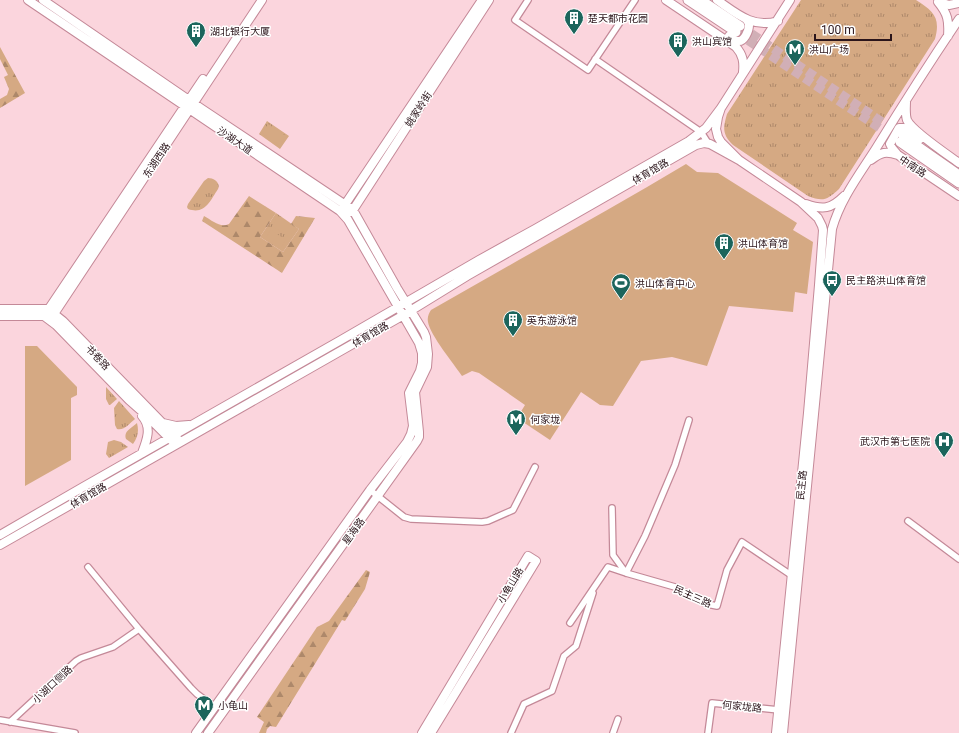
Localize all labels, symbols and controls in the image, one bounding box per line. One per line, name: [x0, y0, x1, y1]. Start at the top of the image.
building icon: 楚天都市花园: [563, 7, 585, 35]
place label: 楚天都市花园: [588, 13, 648, 24]
scale bar: [815, 16, 891, 42]
building icon: 湖北银行大厦: [185, 20, 207, 48]
text: 100 m: [821, 23, 855, 37]
place label: 湖北银行大厦: [210, 26, 270, 37]
building icon: 洪山宾馆: [667, 30, 689, 58]
place label: 洪山宾馆: [692, 36, 732, 47]
metro station icon: 洪山广场: [784, 38, 806, 66]
place label: 洪山广场: [809, 44, 849, 55]
street label: 姚家岭街: [403, 90, 434, 129]
street label: 沙湖大道: [215, 125, 254, 156]
street label: 东湖西路: [141, 141, 172, 180]
street label: 中南路: [897, 153, 928, 179]
street label: 体育馆路: [630, 157, 670, 186]
building icon: 洪山体育馆: [713, 232, 735, 260]
place label: 洪山体育馆: [738, 238, 788, 249]
bus stop icon: 民主路洪山体育馆: [821, 269, 843, 297]
sports icon: 洪山体育中心: [610, 272, 632, 300]
place label: 民主路洪山体育馆: [846, 275, 926, 286]
place label: 洪山体育中心: [635, 278, 695, 289]
building icon: 英东游泳馆: [502, 309, 524, 337]
place label: 英东游泳馆: [527, 315, 577, 326]
street label: 体育馆路: [350, 320, 390, 349]
street label: 书卷路: [83, 343, 112, 372]
metro station icon: 何家垅: [505, 408, 527, 436]
place label: 何家垅: [530, 414, 560, 425]
hospital icon: 武汉市第七医院: [933, 430, 955, 458]
place label: 武汉市第七医院: [860, 436, 930, 447]
street label: 民主路: [794, 470, 809, 501]
street label: 体育馆路: [68, 481, 108, 510]
street label: 星海路: [340, 516, 367, 547]
street label: 小龟山路: [495, 565, 525, 605]
street label: 民主三路: [672, 583, 713, 610]
street label: 小湖口侧路: [30, 663, 74, 705]
metro station icon: 小龟山: [193, 694, 215, 722]
street label: 何家垅路: [721, 699, 762, 714]
place label: 小龟山: [218, 700, 248, 711]

